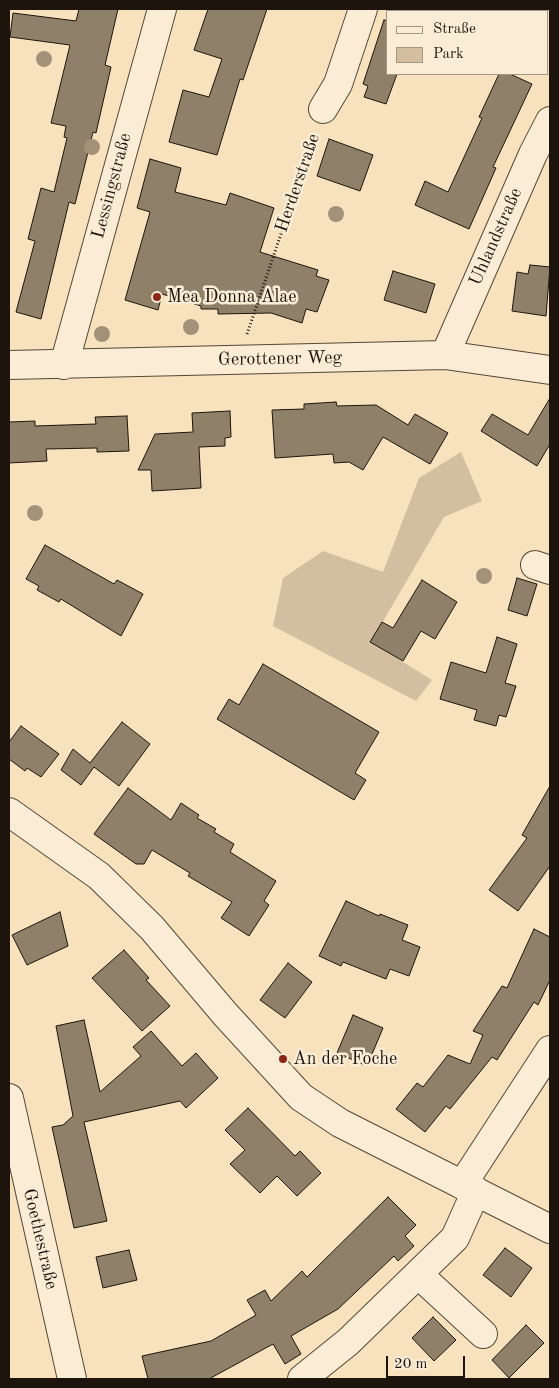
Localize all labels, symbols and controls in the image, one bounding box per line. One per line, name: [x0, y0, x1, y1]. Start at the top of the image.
legend: [386, 10, 549, 75]
text: Straße: [433, 22, 476, 37]
text: Park: [433, 47, 464, 62]
street label: Lessingstraße: [88, 131, 136, 241]
street label: Herderstraße: [271, 131, 325, 235]
street label: Uhlandstraße: [465, 185, 527, 289]
place label: Mea Donna Alae: [167, 286, 296, 308]
marker: Mea Donna Alae: [151, 291, 163, 303]
street label: Gerottener Weg: [218, 347, 342, 371]
place label: An der Foche: [293, 1048, 397, 1070]
marker: An der Foche: [277, 1053, 289, 1065]
street label: Goethestraße: [18, 1187, 62, 1291]
scale bar: [389, 1346, 468, 1378]
text: 20 m: [394, 1357, 428, 1372]

